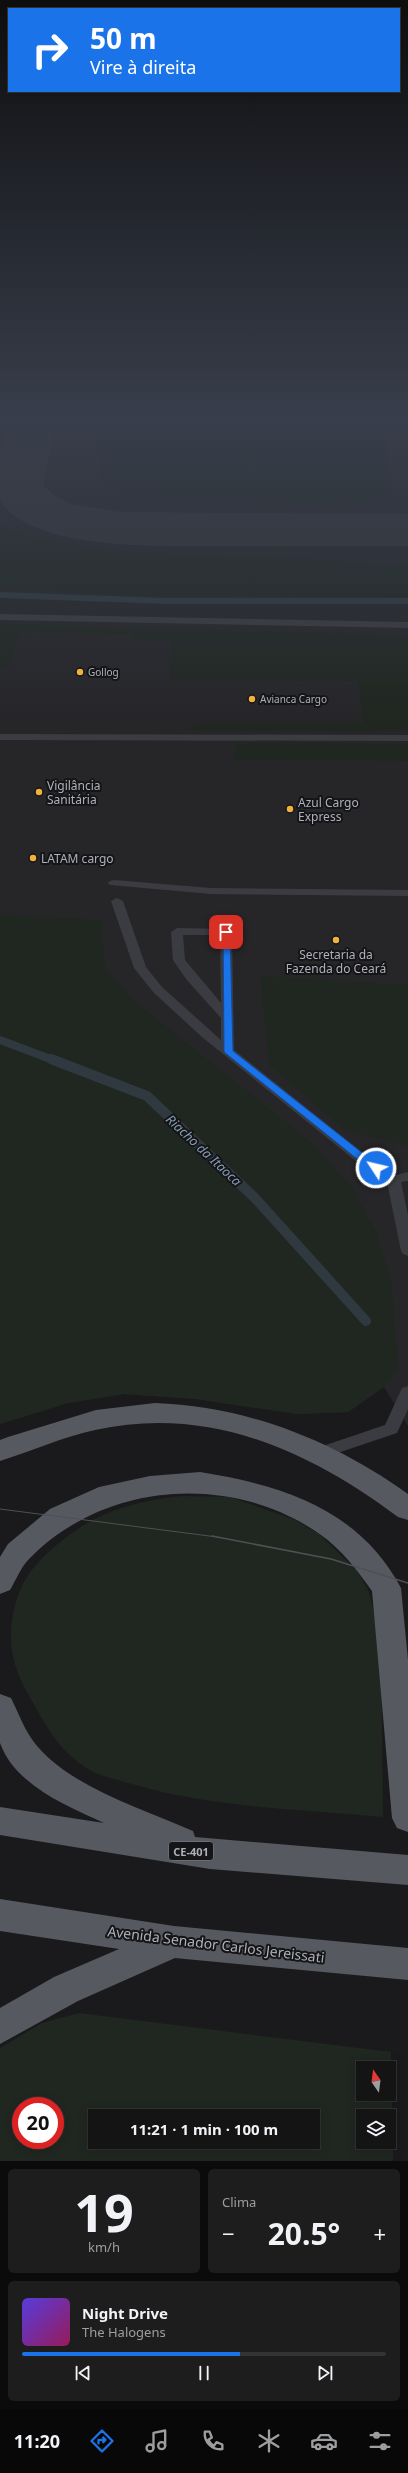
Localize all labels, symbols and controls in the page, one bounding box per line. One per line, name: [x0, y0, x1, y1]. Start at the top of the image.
text: 50 m: [90, 19, 157, 57]
icon: right: [24, 24, 76, 76]
text: Vire à direita: [90, 55, 196, 79]
place label: Gollog: [88, 665, 119, 679]
marker: Gollog: [75, 667, 85, 677]
place label: Avianca Cargo: [260, 692, 327, 706]
marker: Avianca Cargo: [247, 694, 257, 704]
place label: Vigilância Sanitária: [47, 777, 101, 808]
marker: Vigilância Sanitária: [34, 787, 44, 797]
place label: Azul Cargo Express: [298, 794, 359, 825]
marker: Azul Cargo Express: [285, 804, 295, 814]
place label: LATAM cargo: [41, 850, 114, 867]
marker: LATAM cargo: [28, 853, 38, 863]
pin: [209, 915, 243, 949]
icon: arrive: [215, 921, 237, 943]
marker: Secretaria da Fazenda do Ceará: [331, 935, 341, 945]
place label: Secretaria da Fazenda do Ceará: [286, 946, 386, 977]
water label: Riacho da Itaoca: [162, 1110, 246, 1190]
position arrow: [355, 1147, 397, 1189]
road number: CE-401: [169, 1842, 213, 1860]
street label: Avenida Senador Carlos Jereissati: [106, 1921, 326, 1967]
north arrow: [356, 2061, 396, 2101]
map controls: [356, 2061, 396, 2149]
speed limit sign: 20: [12, 2097, 64, 2149]
button: layers: [356, 2109, 396, 2149]
text: 11:21 · 1 min · 100 m: [130, 2119, 278, 2139]
text: 19: [74, 2176, 134, 2247]
text: Clima: [222, 2193, 256, 2211]
text: 20.5°: [268, 2213, 340, 2254]
text: −: [222, 2218, 235, 2248]
text: +: [373, 2218, 386, 2248]
text: km/h: [88, 2238, 120, 2256]
text: Night Drive: [82, 2303, 168, 2323]
text: The Halogens: [82, 2323, 166, 2341]
icon: previous: [72, 2362, 94, 2384]
icon: pause: [193, 2362, 215, 2384]
icon: next: [314, 2362, 336, 2384]
icon: directions: [88, 2427, 116, 2455]
icon: music: [143, 2427, 171, 2455]
icon: phone: [199, 2427, 227, 2455]
icon: climate: [255, 2427, 283, 2455]
icon: car: [310, 2427, 338, 2455]
icon: filters: [366, 2427, 394, 2455]
text: 11:20: [14, 2429, 60, 2453]

